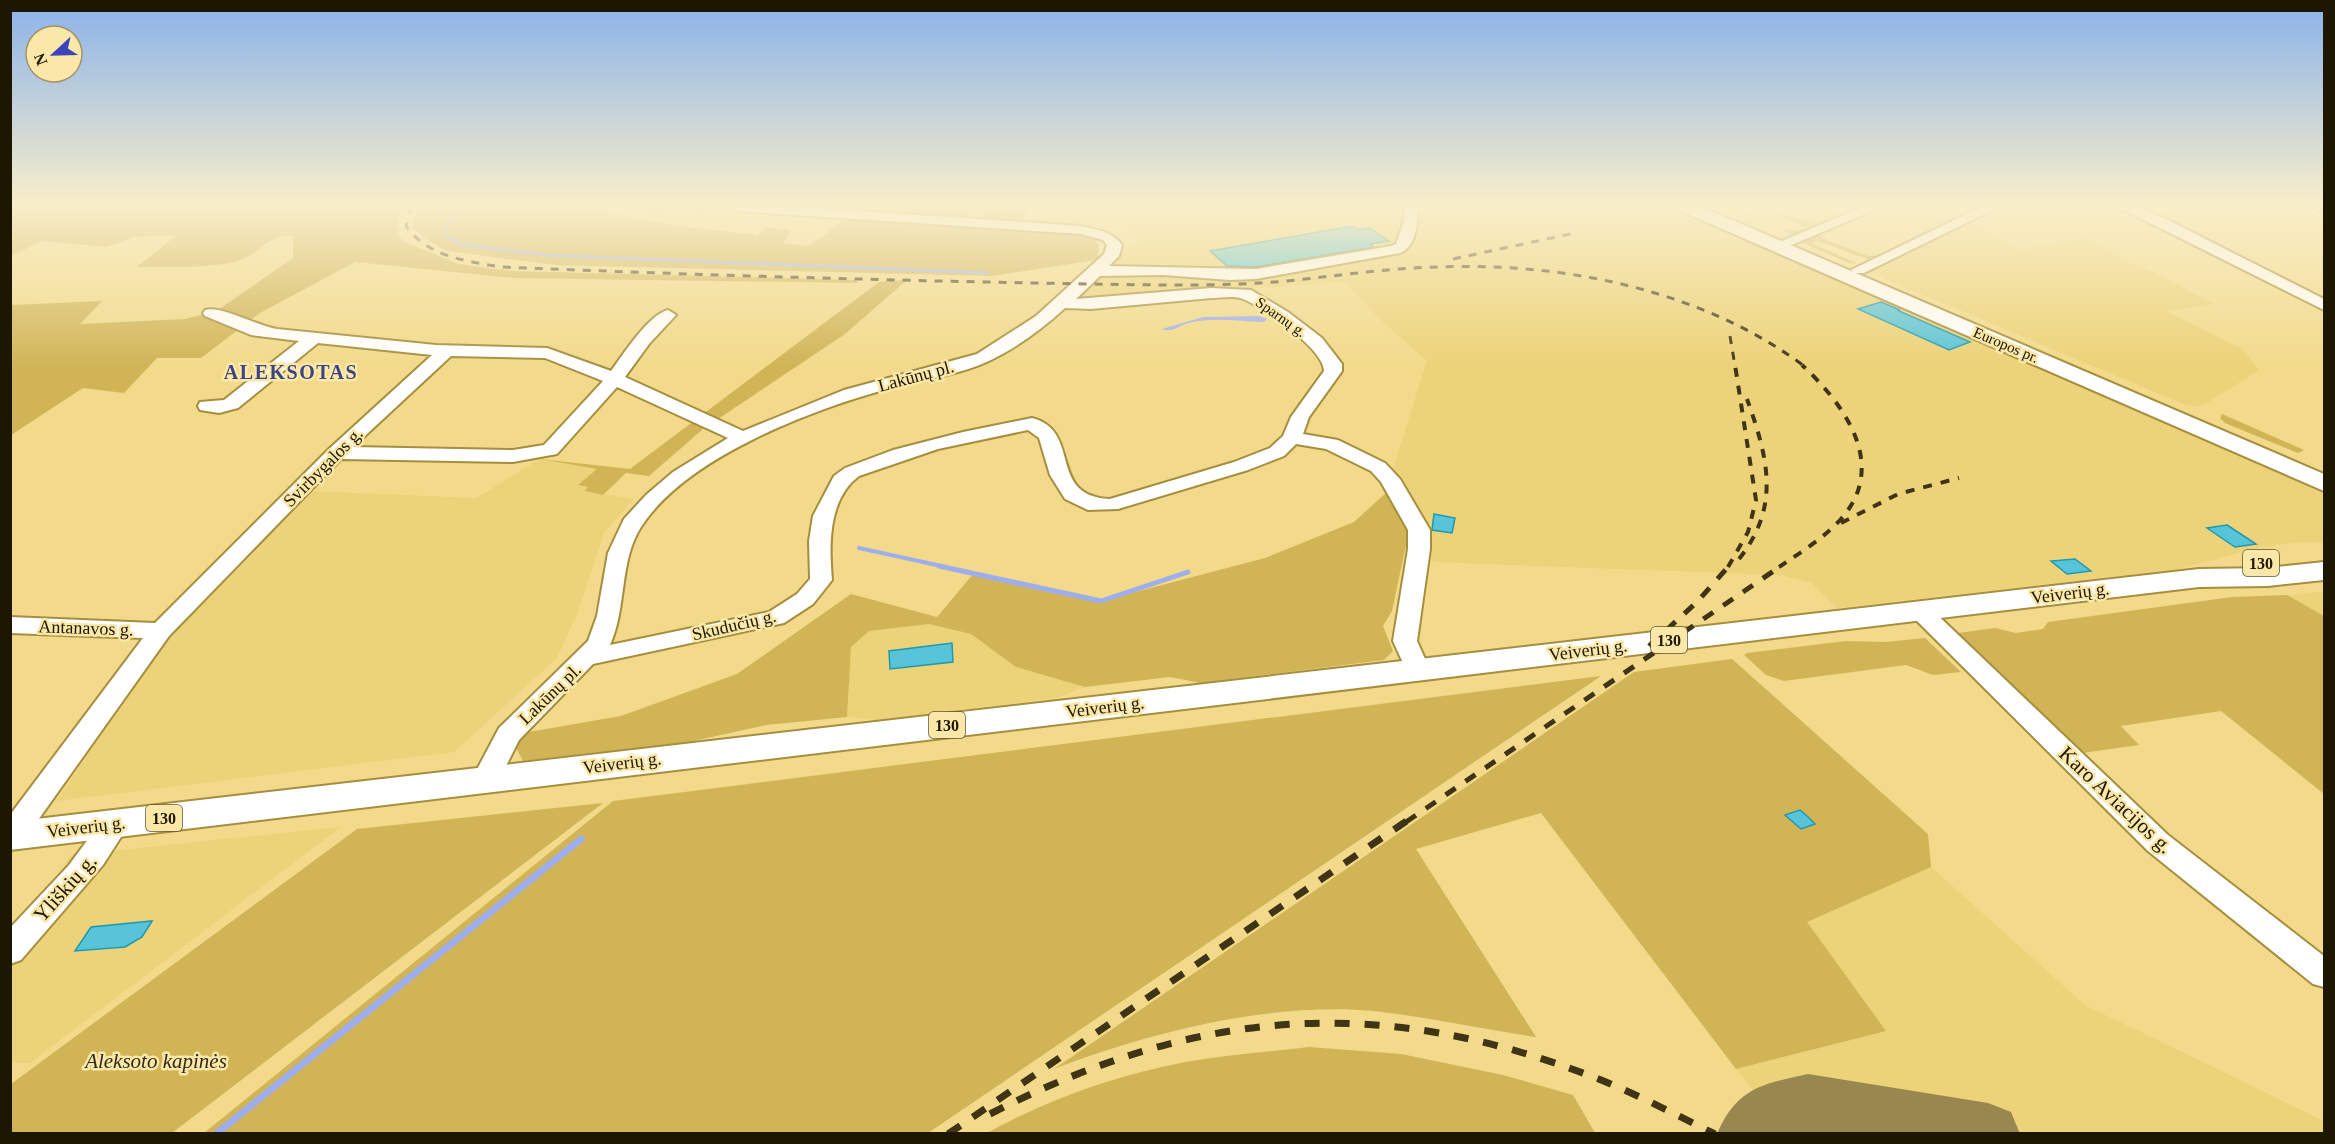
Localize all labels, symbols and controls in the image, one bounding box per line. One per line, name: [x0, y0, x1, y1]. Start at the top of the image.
north arrow: [24, 24, 84, 84]
text: N: [30, 50, 51, 68]
street label: Sparnų g.: [1253, 294, 1309, 340]
street label: Europos pr.: [1971, 324, 2041, 366]
street label: Lakūnų pl.: [876, 356, 956, 396]
district label: ALEKSOTAS: [224, 361, 358, 383]
street label: Svirbygalos g.: [279, 423, 367, 511]
road number: 130: [2243, 550, 2279, 576]
street label: Veiverių g.: [2030, 578, 2110, 608]
street label: Skudučių g.: [690, 606, 778, 644]
street label: Antanavos g.: [38, 616, 134, 640]
road number: 130: [1651, 627, 1687, 653]
street label: Veiverių g.: [1548, 635, 1628, 665]
street label: Lakūnų pl.: [515, 660, 585, 728]
street label: Veiverių g.: [1065, 692, 1145, 722]
road number: 130: [929, 712, 965, 738]
street label: Karo Aviacijos g.: [2054, 741, 2178, 859]
street label: Veiverių g.: [582, 748, 662, 778]
road number: 130: [146, 805, 182, 831]
street label: Veiverių g.: [46, 812, 126, 842]
street label: Yliškių g.: [28, 849, 102, 927]
park label: Aleksoto kapinės: [83, 1049, 227, 1073]

